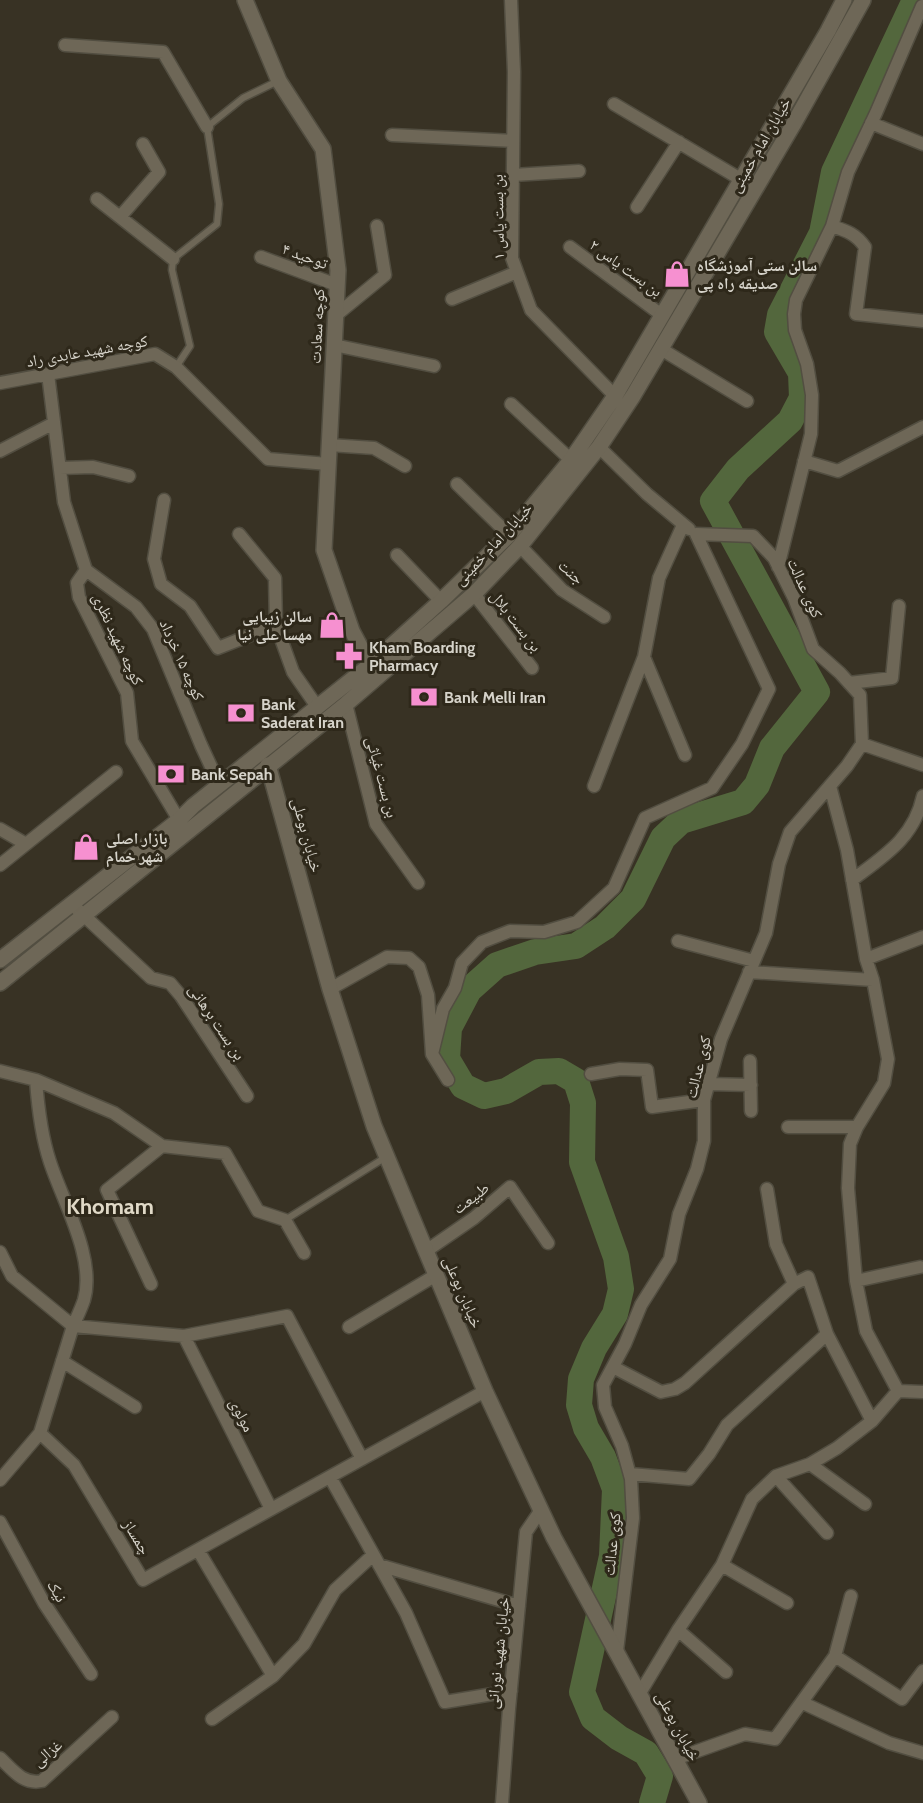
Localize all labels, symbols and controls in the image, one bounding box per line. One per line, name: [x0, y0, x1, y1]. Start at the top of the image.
street label: خیابان امام خمینی: [725, 94, 796, 196]
street label: بن بست یاس ۱: [488, 174, 509, 260]
street label: بن بست یاس ۲: [585, 235, 666, 302]
street label: توحید ۴: [280, 239, 331, 273]
place label: سالن ستی آموزشگاه صدیقه راه پی: [697, 256, 817, 293]
shop icon: سالن ستی آموزشگاه صدیقه راه پی: [662, 259, 692, 289]
street label: کوچه سعادت: [306, 288, 328, 364]
street label: کوچه شهید عابدی راد: [25, 331, 150, 372]
street label: خیابان امام خمینی: [450, 499, 537, 590]
street label: کوی عدالت: [782, 555, 827, 622]
street label: جنت: [554, 556, 588, 588]
street label: بن بست بلال: [485, 586, 546, 656]
street label: کوچه شهید نظری: [87, 590, 148, 689]
place label: سالن زیبایی مهسا علی نیا: [237, 607, 312, 644]
shop icon: سالن زیبایی مهسا علی نیا: [317, 610, 347, 640]
street label: کوچه ۱۵ خرداد: [156, 616, 208, 704]
place label: Kham Boarding Pharmacy: [369, 638, 475, 675]
pharmacy icon: Kham Boarding Pharmacy: [334, 641, 364, 671]
bank icon: Bank Melli Iran: [409, 682, 439, 712]
place label: Bank Melli Iran: [444, 688, 546, 707]
place label: Bank Saderat Iran: [261, 695, 344, 732]
bank icon: Bank Saderat Iran: [226, 698, 256, 728]
street label: بن بست غیاثی: [361, 734, 402, 820]
bank icon: Bank Sepah: [156, 759, 186, 789]
place label: Bank Sepah: [191, 765, 273, 784]
street label: خیابان بوعلی: [287, 796, 326, 875]
place label: بازار اصلی شهر خمام: [106, 829, 167, 868]
shop icon: بازار اصلی شهر خمام: [71, 832, 101, 862]
street label: بن بست برهانی: [184, 980, 249, 1064]
street label: کوی عدالت: [681, 1034, 716, 1100]
street label: طبيعت: [449, 1178, 493, 1218]
district label: Khomam: [66, 1193, 154, 1220]
street label: خیابان بوعلی: [438, 1253, 487, 1331]
street label: مولوی: [225, 1395, 259, 1436]
street label: کوی عدالت: [599, 1511, 626, 1577]
street label: چمساز: [119, 1515, 155, 1558]
street label: نیک: [43, 1576, 71, 1606]
street label: خیابان شهید نورانی: [483, 1596, 514, 1710]
street label: خیابان بوعلی: [651, 1688, 704, 1765]
street label: غزالی: [28, 1735, 66, 1772]

